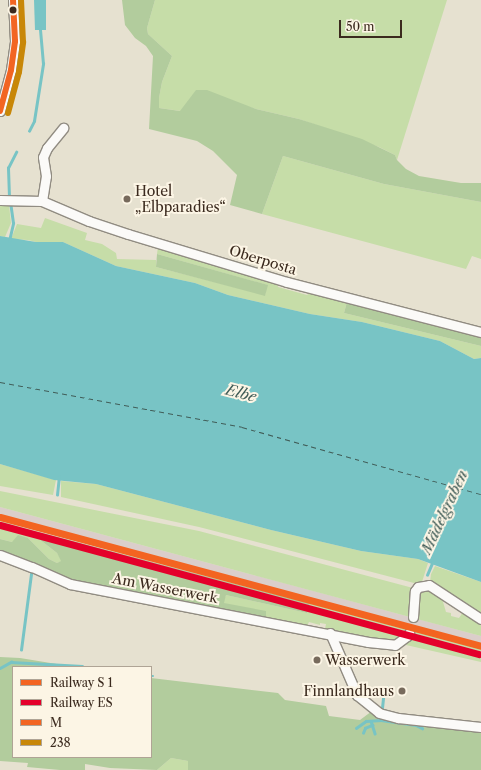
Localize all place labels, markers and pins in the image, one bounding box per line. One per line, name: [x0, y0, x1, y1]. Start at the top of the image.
unlabelled marker: [8, 5, 18, 15]
place label: Hotel „Elbparadies“: [135, 183, 226, 216]
marker: Hotel „Elbparadies“: [122, 194, 132, 204]
place label: Wasserwerk: [325, 652, 405, 668]
marker: Wasserwerk: [312, 655, 322, 665]
place label: Finnlandhaus: [303, 683, 394, 699]
marker: Finnlandhaus: [397, 686, 407, 696]

